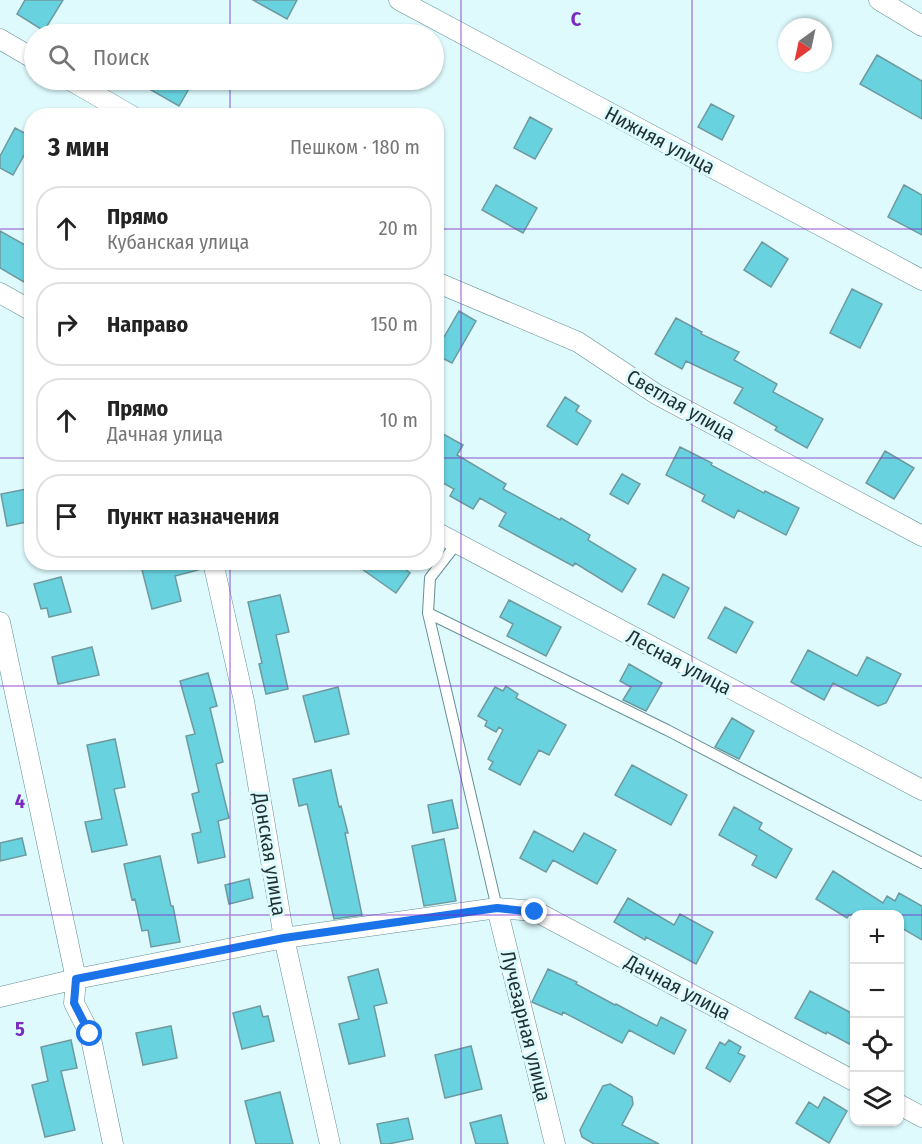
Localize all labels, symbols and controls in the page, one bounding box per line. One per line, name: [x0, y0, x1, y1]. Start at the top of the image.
text: C: [571, 7, 582, 31]
north arrow: [778, 18, 832, 72]
search box: [24, 24, 444, 90]
icon: search: [45, 41, 78, 74]
text: Поиск: [93, 44, 149, 71]
street label: Нижняя улица: [601, 101, 719, 179]
text: 3 мин: [48, 132, 109, 163]
text: Пешком · 180 m: [290, 135, 420, 159]
text: Прямо: [107, 203, 168, 230]
icon: ahead: [50, 212, 83, 245]
text: 20 m: [379, 216, 418, 240]
text: Кубанская улица: [107, 230, 249, 254]
icon: right: [50, 308, 83, 341]
text: Направо: [107, 311, 188, 338]
text: 150 m: [371, 312, 418, 336]
street label: Светлая улица: [622, 364, 740, 446]
text: Прямо: [107, 395, 168, 422]
icon: ahead: [50, 404, 83, 437]
text: 10 m: [380, 408, 418, 432]
text: Дачная улица: [107, 422, 223, 446]
icon: arrive: [50, 500, 83, 533]
text: Пункт назначения: [107, 503, 279, 530]
street label: Лесная улица: [622, 624, 736, 700]
text: 4: [15, 789, 25, 813]
street label: Донская улица: [248, 790, 292, 917]
route end: [521, 898, 547, 924]
map controls: [850, 910, 904, 1126]
button: +: [850, 910, 904, 964]
street label: Лучезарная улица: [496, 948, 556, 1104]
street label: Дачная улица: [620, 949, 735, 1025]
button: −: [850, 964, 904, 1018]
text: 5: [15, 1017, 25, 1041]
button: locate: [850, 1018, 904, 1072]
route start: [76, 1020, 102, 1046]
button: layers: [850, 1072, 904, 1126]

